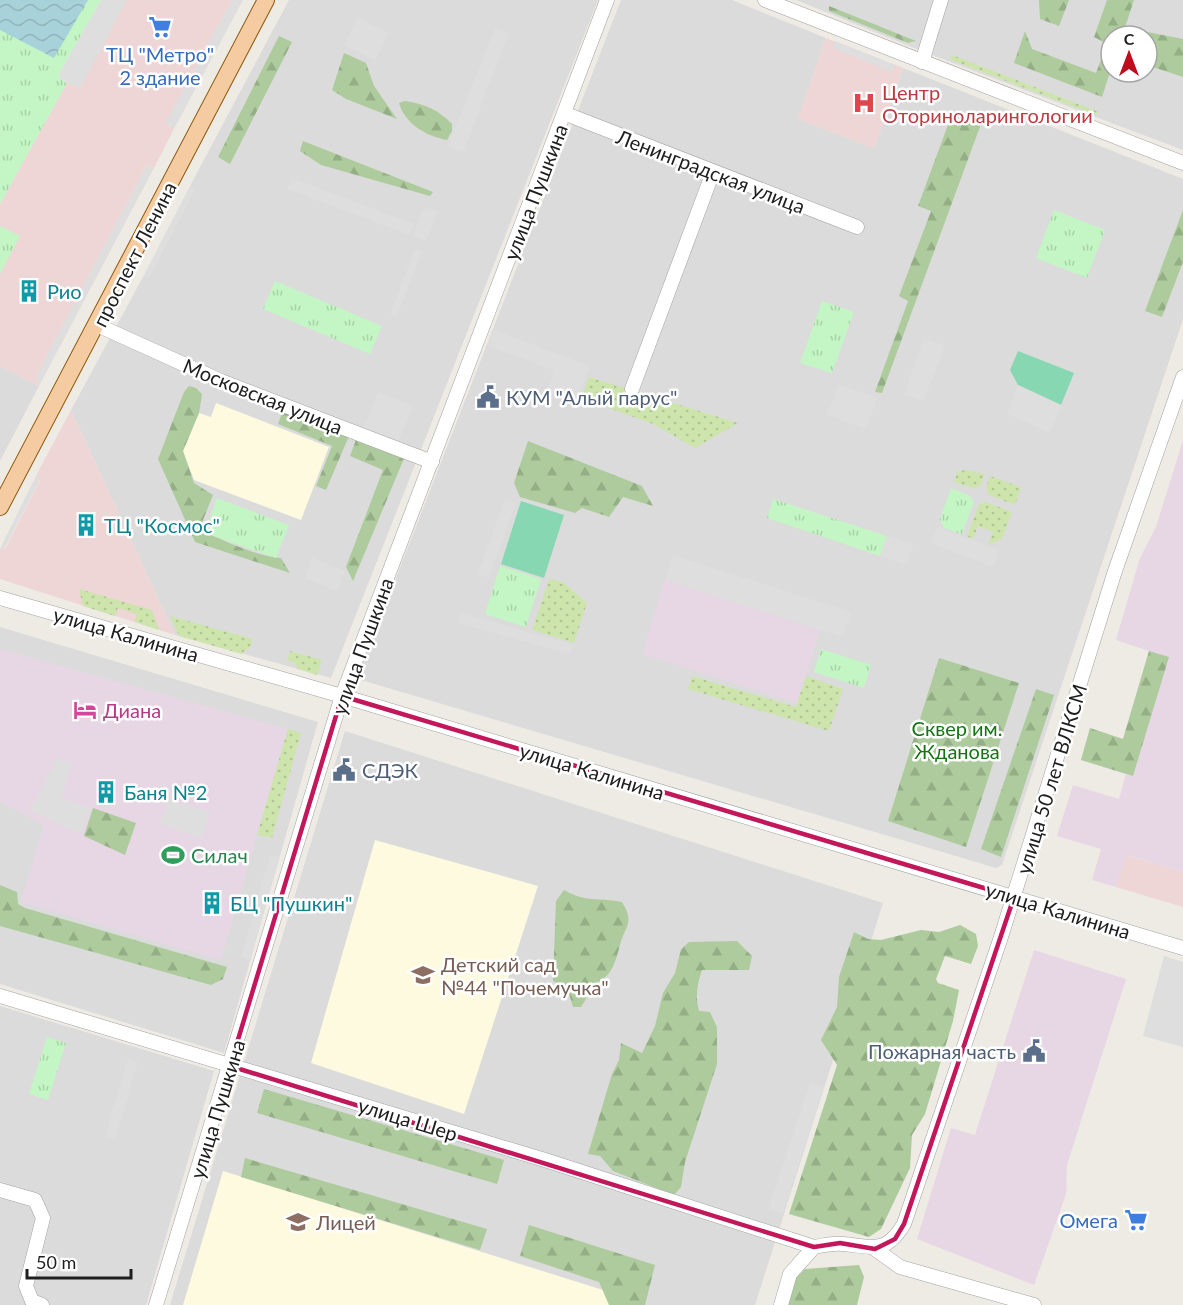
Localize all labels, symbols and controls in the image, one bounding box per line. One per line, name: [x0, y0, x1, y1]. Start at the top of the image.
supermarket icon: ТЦ "Метро" 2 здание: [147, 14, 173, 40]
north arrow: [1099, 24, 1159, 84]
text: С: [1124, 29, 1135, 48]
place label: ТЦ "Метро" 2 здание: [106, 42, 214, 89]
place label: Центр Оториноларингологии: [882, 80, 1093, 127]
hospital icon: Центр Оториноларингологии: [851, 90, 877, 116]
street label: улица Пушкина: [498, 120, 572, 264]
street label: Ленинградская улица: [612, 124, 809, 218]
street label: проспект Ленина: [87, 178, 181, 330]
building icon: Рио: [16, 278, 42, 304]
place label: Рио: [47, 279, 82, 303]
street label: Московская улица: [180, 353, 346, 439]
public building icon: КУМ "Алый парус": [475, 384, 501, 410]
place label: КУМ "Алый парус": [506, 385, 677, 409]
building icon: ТЦ "Космос": [73, 512, 99, 538]
place label: ТЦ "Космос": [104, 513, 220, 537]
street label: улица Пушкина: [326, 574, 398, 718]
street label: улица Калинина: [51, 602, 201, 666]
street label: улица 50 лет ВЛКСМ: [1011, 681, 1091, 877]
hotel icon: Диана: [72, 697, 98, 723]
place label: Диана: [103, 698, 161, 722]
park label: Сквер им. Жданова: [912, 716, 1002, 763]
street label: улица Калинина: [517, 738, 667, 804]
public building icon: СДЭК: [331, 757, 357, 783]
place label: СДЭК: [362, 758, 419, 782]
building icon: Баня №2: [93, 779, 119, 805]
place label: Баня №2: [124, 780, 207, 804]
sports icon: Силач: [160, 842, 186, 868]
place label: Силач: [191, 843, 248, 867]
street label: улица Калинина: [983, 877, 1133, 943]
building icon: БЦ "Пушкин": [199, 890, 225, 916]
place label: БЦ "Пушкин": [230, 891, 352, 915]
place label: Детский сад №44 "Почемучка": [441, 952, 609, 999]
school or university icon: Детский сад №44 "Почемучка": [410, 962, 436, 988]
street label: улица Пушкина: [184, 1037, 250, 1181]
public building icon: Пожарная часть: [1021, 1038, 1047, 1064]
place label: Пожарная часть: [868, 1039, 1016, 1063]
street label: улица Шер: [355, 1093, 461, 1145]
supermarket icon: Омега: [1123, 1207, 1149, 1233]
place label: Омега: [1059, 1208, 1118, 1232]
school or university icon: Лицей: [285, 1209, 311, 1235]
place label: Лицей: [315, 1210, 376, 1234]
scale bar: [27, 1242, 130, 1280]
text: 50 m: [36, 1251, 76, 1273]

